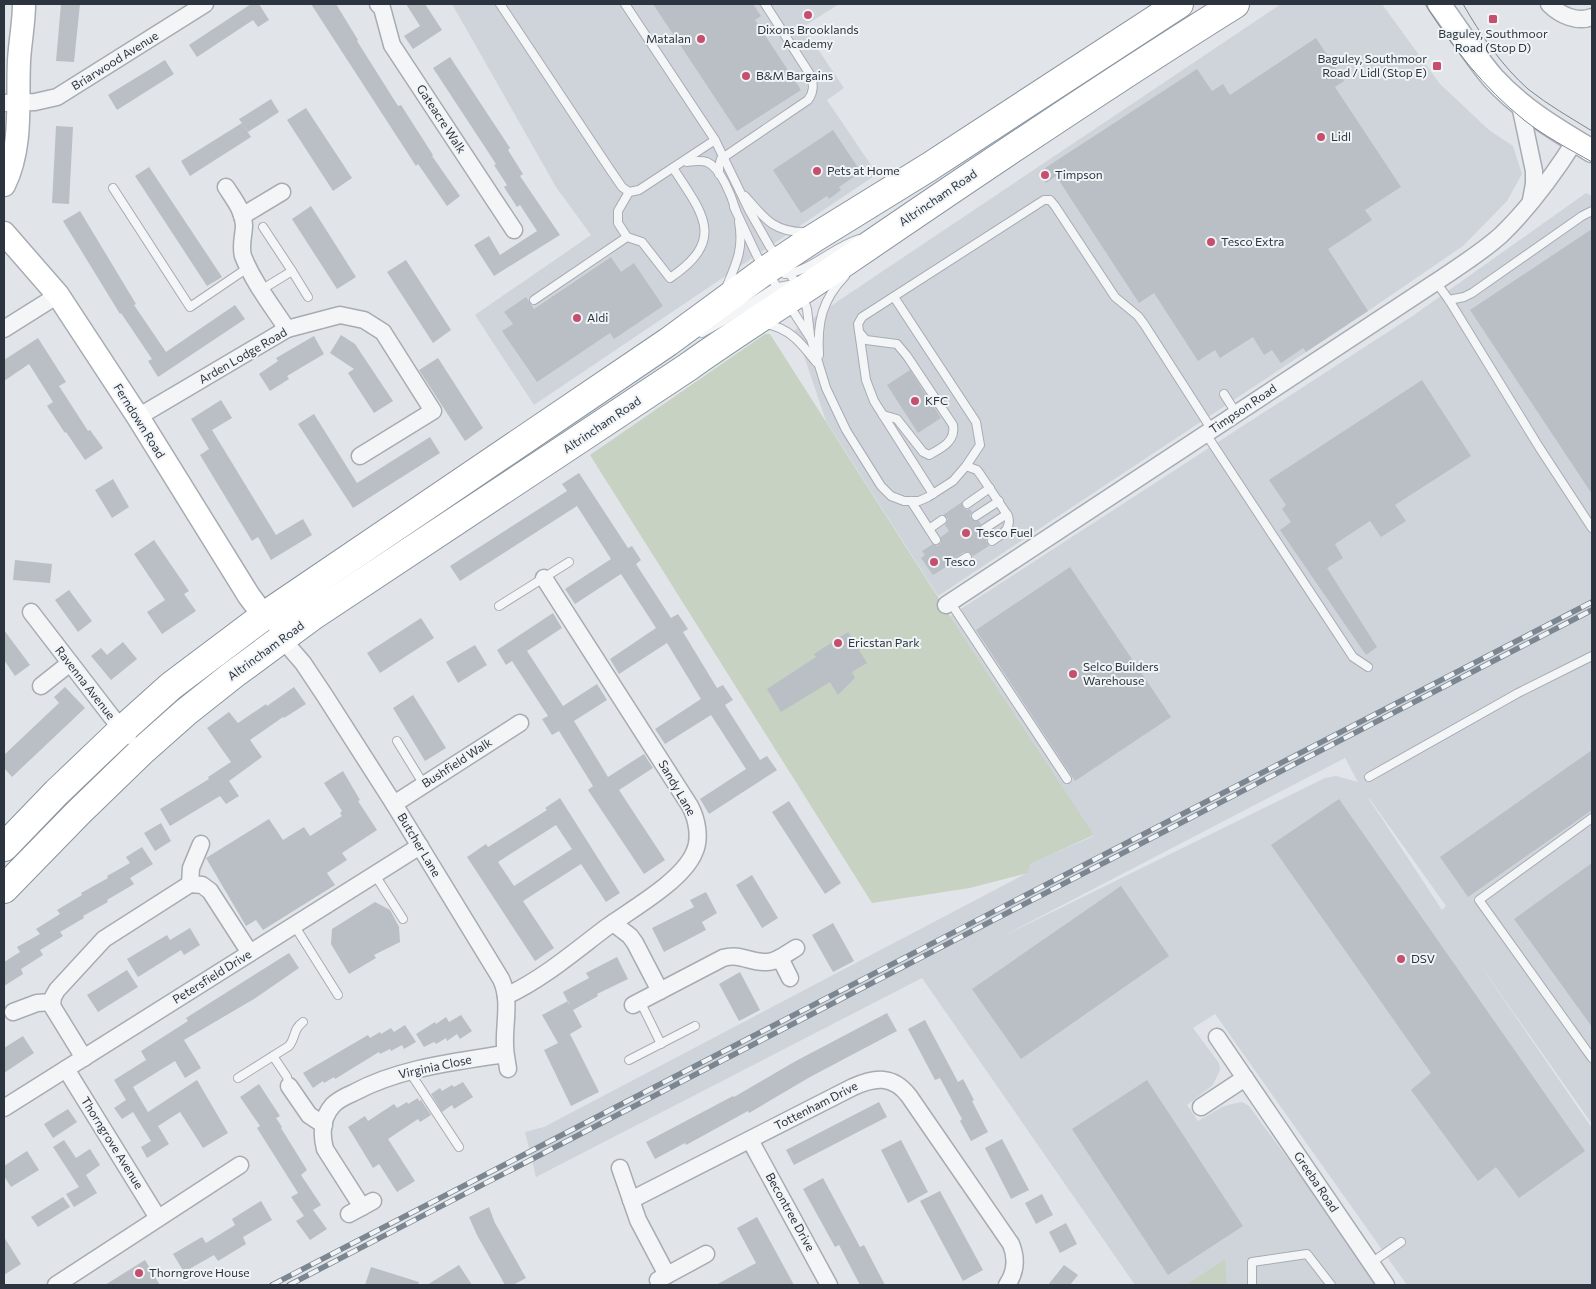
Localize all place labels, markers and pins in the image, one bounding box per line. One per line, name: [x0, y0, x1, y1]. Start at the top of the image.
marker: Dixons Brooklands Academy: [802, 9, 814, 21]
marker: Baguley, Southmoor Road (Stop D): [1487, 13, 1499, 25]
place label: Dixons Brooklands Academy: [757, 22, 859, 50]
place label: Baguley, Southmoor Road (Stop D): [1438, 26, 1548, 54]
place label: Matalan: [646, 31, 691, 45]
marker: Matalan: [695, 33, 707, 45]
place label: Baguley, Southmoor Road / Lidl (Stop E): [1318, 51, 1427, 79]
marker: Baguley, Southmoor Road / Lidl (Stop E): [1431, 60, 1443, 72]
place label: B&M Bargains: [756, 68, 833, 82]
marker: B&M Bargains: [740, 70, 752, 82]
place label: Lidl: [1331, 129, 1351, 143]
marker: Lidl: [1315, 131, 1327, 143]
place label: Pets at Home: [827, 163, 900, 177]
marker: Pets at Home: [811, 165, 823, 177]
place label: Timpson: [1055, 167, 1103, 181]
marker: Timpson: [1039, 169, 1051, 181]
place label: Tesco Extra: [1221, 234, 1284, 248]
marker: Tesco Extra: [1205, 236, 1217, 248]
place label: Aldi: [587, 310, 608, 324]
marker: Aldi: [571, 312, 583, 324]
place label: KFC: [925, 393, 948, 407]
marker: KFC: [909, 395, 921, 407]
place label: Tesco Fuel: [976, 525, 1033, 539]
marker: Tesco Fuel: [960, 527, 972, 539]
place label: Tesco: [944, 554, 976, 568]
marker: Tesco: [928, 556, 940, 568]
place label: Ericstan Park: [848, 635, 920, 649]
marker: Ericstan Park: [832, 637, 844, 649]
place label: Selco Builders Warehouse: [1083, 659, 1159, 687]
marker: Selco Builders Warehouse: [1067, 668, 1079, 680]
place label: DSV: [1411, 951, 1435, 965]
marker: DSV: [1395, 953, 1407, 965]
place label: Thorngrove House: [149, 1265, 250, 1279]
marker: Thorngrove House: [133, 1267, 145, 1279]

